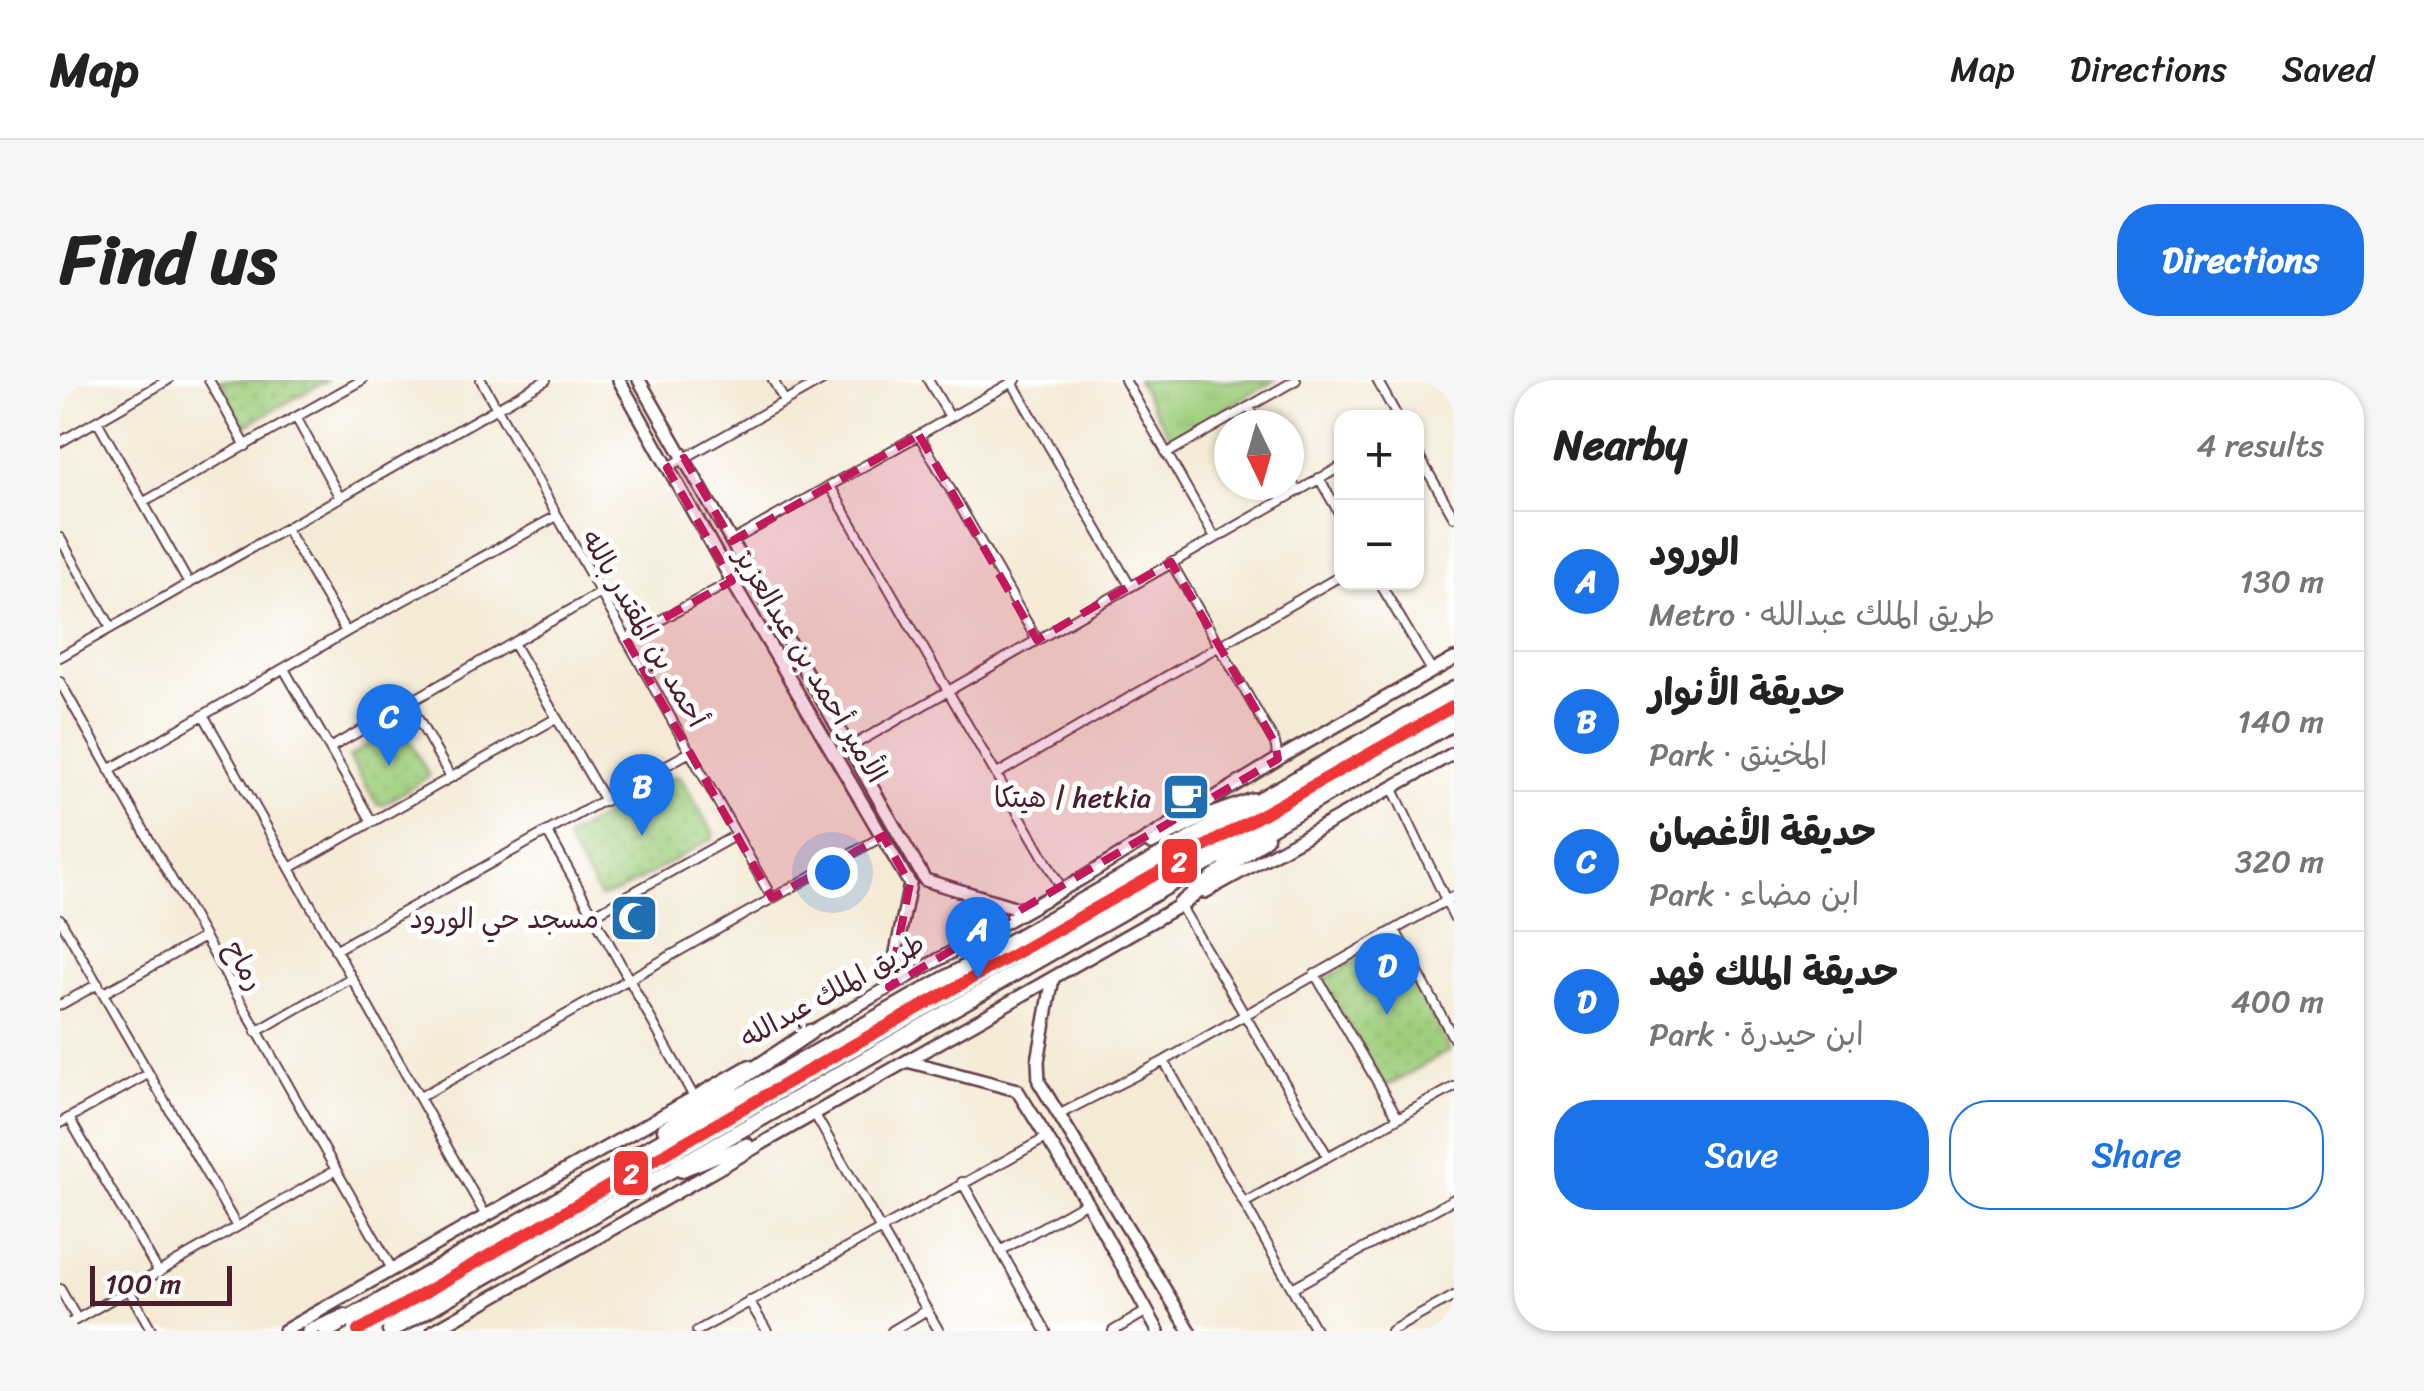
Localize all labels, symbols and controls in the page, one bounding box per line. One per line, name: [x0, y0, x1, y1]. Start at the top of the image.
text: Map: [50, 27, 139, 112]
text: Map: [1950, 38, 2015, 100]
text: Directions: [2070, 38, 2227, 100]
text: Saved: [2282, 38, 2374, 100]
text: Find us: [60, 198, 277, 322]
button: Directions: [2117, 204, 2364, 316]
text: Nearby: [1554, 408, 1687, 482]
north arrow: [1214, 410, 1304, 500]
map controls: [1334, 410, 1424, 590]
button: +: [1334, 410, 1424, 500]
text: 4 results: [2196, 417, 2324, 474]
button: −: [1334, 500, 1424, 590]
text: الورود: [1649, 519, 1739, 586]
street label: أحمد بن المقتدر بالله: [568, 520, 721, 737]
street label: الأمير أحمد بن عبدالعزيز: [720, 536, 901, 793]
text: A: [1576, 553, 1597, 610]
text: 130 m: [2240, 553, 2324, 610]
text: Metro · طريق الملك عبدالله: [1649, 586, 1995, 643]
text: حديقة الأنوار: [1649, 659, 1845, 726]
pin: C: [356, 684, 422, 766]
text: B: [1576, 693, 1597, 750]
text: 140 m: [2237, 693, 2324, 750]
text: Park · المخينق: [1649, 726, 1828, 783]
pin: B: [610, 754, 674, 836]
cafe icon: هيتكا | hetkia: [1160, 771, 1212, 823]
place label: هيتكا | hetkia: [994, 773, 1151, 822]
text: حديقة الأغصان: [1649, 799, 1876, 866]
text: C: [1577, 833, 1596, 890]
text: 320 m: [2235, 833, 2324, 890]
line badge: 2: [1160, 837, 1199, 885]
text: 2: [1170, 837, 1187, 886]
your location: [807, 847, 858, 898]
text: Park · ابن مضاء: [1649, 866, 1859, 923]
mosque icon: مسجد حي الورود: [608, 892, 660, 944]
place label: مسجد حي الورود: [410, 894, 599, 943]
pin: A: [946, 896, 1010, 979]
street label: طريق الملك عبدالله: [730, 919, 934, 1062]
street label: رماح: [211, 931, 279, 1000]
pin: D: [1354, 932, 1420, 1015]
text: حديقة الملك فهد: [1649, 939, 1898, 1006]
text: D: [1577, 973, 1596, 1030]
text: 400 m: [2231, 973, 2324, 1030]
text: Park · ابن حيدرة: [1649, 1006, 1864, 1063]
button: Save: [1554, 1100, 1929, 1210]
button: Share: [1949, 1100, 2324, 1210]
line badge: 2: [612, 1149, 650, 1197]
text: 2: [622, 1149, 639, 1198]
text: 100 m: [105, 1259, 181, 1308]
scale bar: [90, 1261, 232, 1306]

